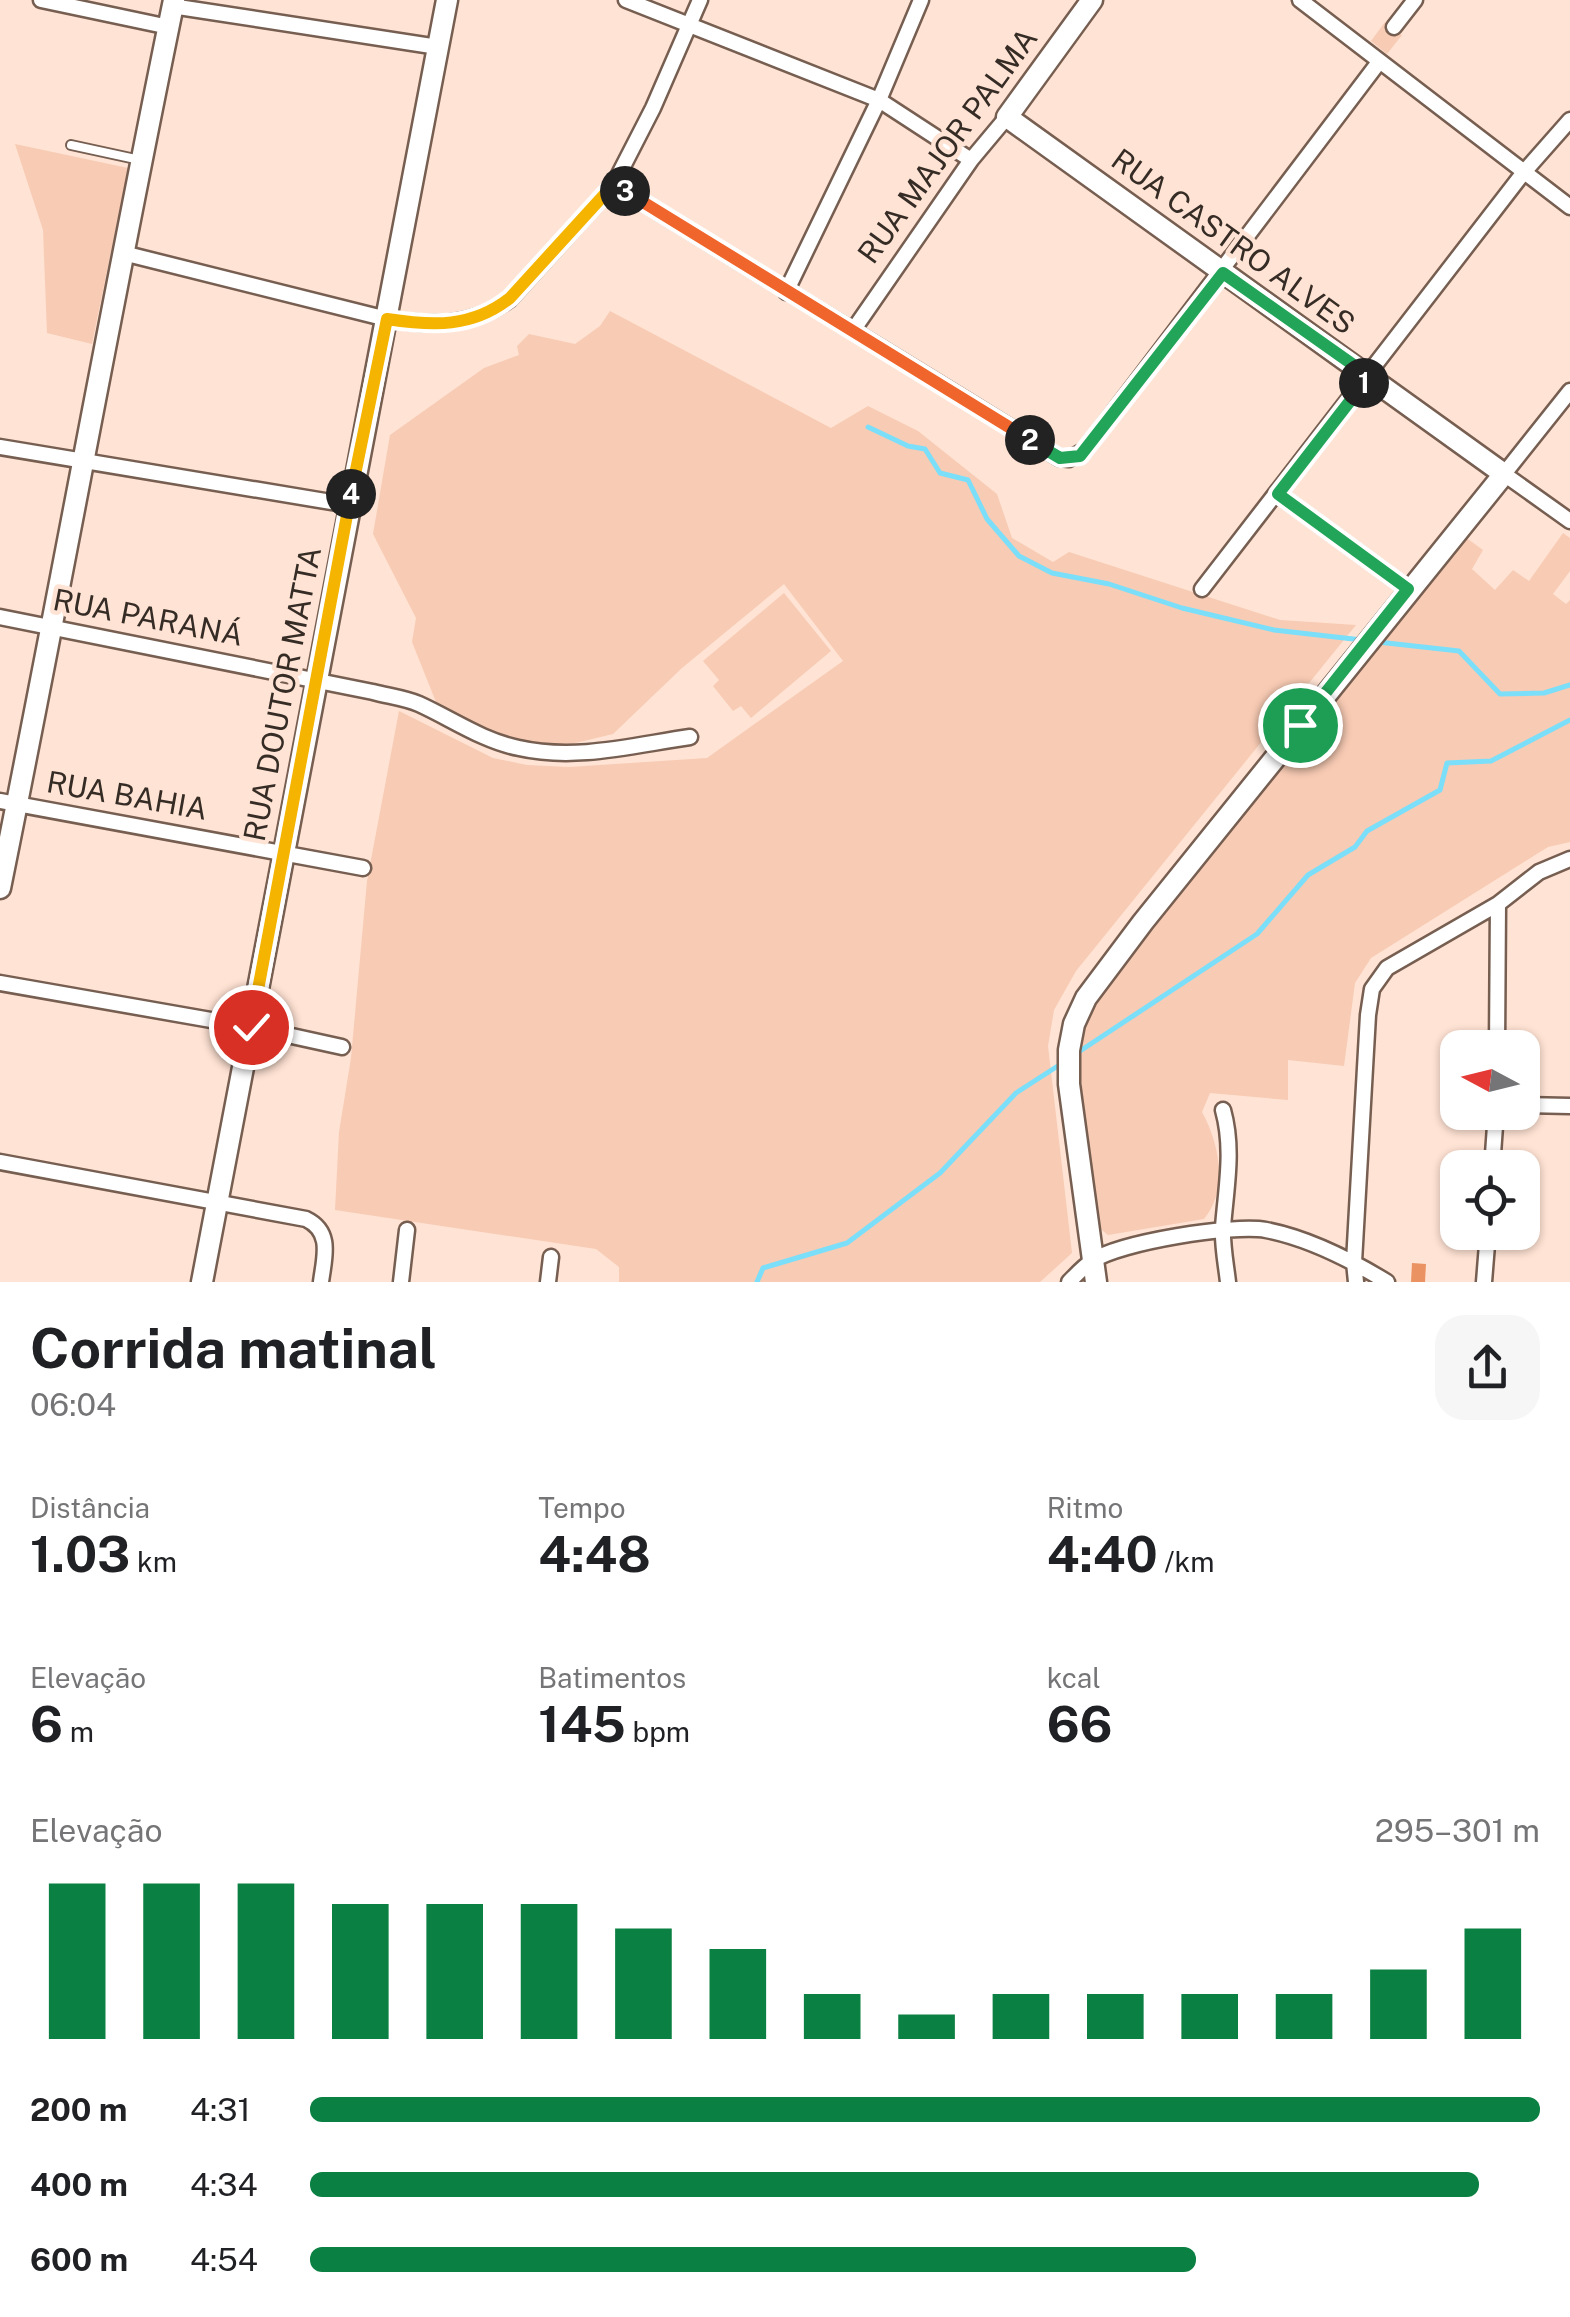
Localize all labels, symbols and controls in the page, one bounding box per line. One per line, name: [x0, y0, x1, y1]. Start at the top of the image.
street label: RUA MAJOR PALMA: [850, 21, 1044, 270]
street label: RUA CASTRO ALVES: [1105, 141, 1362, 342]
pin: 3: [600, 166, 650, 216]
text: 3: [616, 174, 634, 207]
pin: 1: [1339, 358, 1389, 408]
text: 1: [1358, 366, 1370, 399]
pin: 2: [1005, 415, 1055, 465]
text: 2: [1021, 423, 1039, 456]
pin: 4: [326, 469, 376, 519]
text: 4: [342, 477, 360, 510]
street label: RUA DOUTOR MATTA: [236, 544, 328, 844]
street label: RUA PARANÁ: [50, 581, 246, 653]
pin: [1258, 683, 1343, 768]
icon: arrive: [1273, 698, 1328, 753]
street label: RUA BAHIA: [44, 763, 210, 827]
pin: [209, 985, 294, 1070]
icon: check: [224, 1000, 279, 1055]
north arrow: [1440, 1030, 1540, 1130]
map controls: [1440, 1030, 1540, 1250]
button: locate: [1440, 1150, 1540, 1250]
button: share: [1435, 1315, 1540, 1420]
text: Corrida matinal: [30, 1316, 437, 1380]
text: 06:04: [30, 1386, 116, 1423]
text: Distância: [30, 1491, 150, 1524]
text: Tempo: [538, 1491, 626, 1524]
text: Ritmo: [1047, 1491, 1123, 1524]
text: 1.03: [30, 1524, 130, 1583]
text: 4:48: [538, 1524, 651, 1583]
text: 4:40: [1047, 1524, 1158, 1583]
text: km: [130, 1545, 177, 1578]
text: /km: [1158, 1545, 1214, 1578]
text: Elevação: [30, 1661, 146, 1694]
text: Batimentos: [538, 1661, 686, 1694]
text: kcal: [1047, 1661, 1101, 1694]
text: 6: [30, 1694, 63, 1753]
text: 145: [538, 1694, 626, 1753]
text: 66: [1047, 1694, 1113, 1753]
text: m: [63, 1715, 94, 1748]
text: bpm: [626, 1715, 690, 1748]
text: Elevação: [30, 1812, 163, 1849]
text: 295–301 m: [1375, 1812, 1540, 1849]
text: 200 m: [30, 2091, 127, 2128]
text: 4:31: [190, 2091, 251, 2128]
text: 400 m: [30, 2166, 128, 2203]
text: 4:34: [190, 2166, 258, 2203]
text: 600 m: [30, 2241, 128, 2278]
text: 4:54: [190, 2241, 258, 2278]

